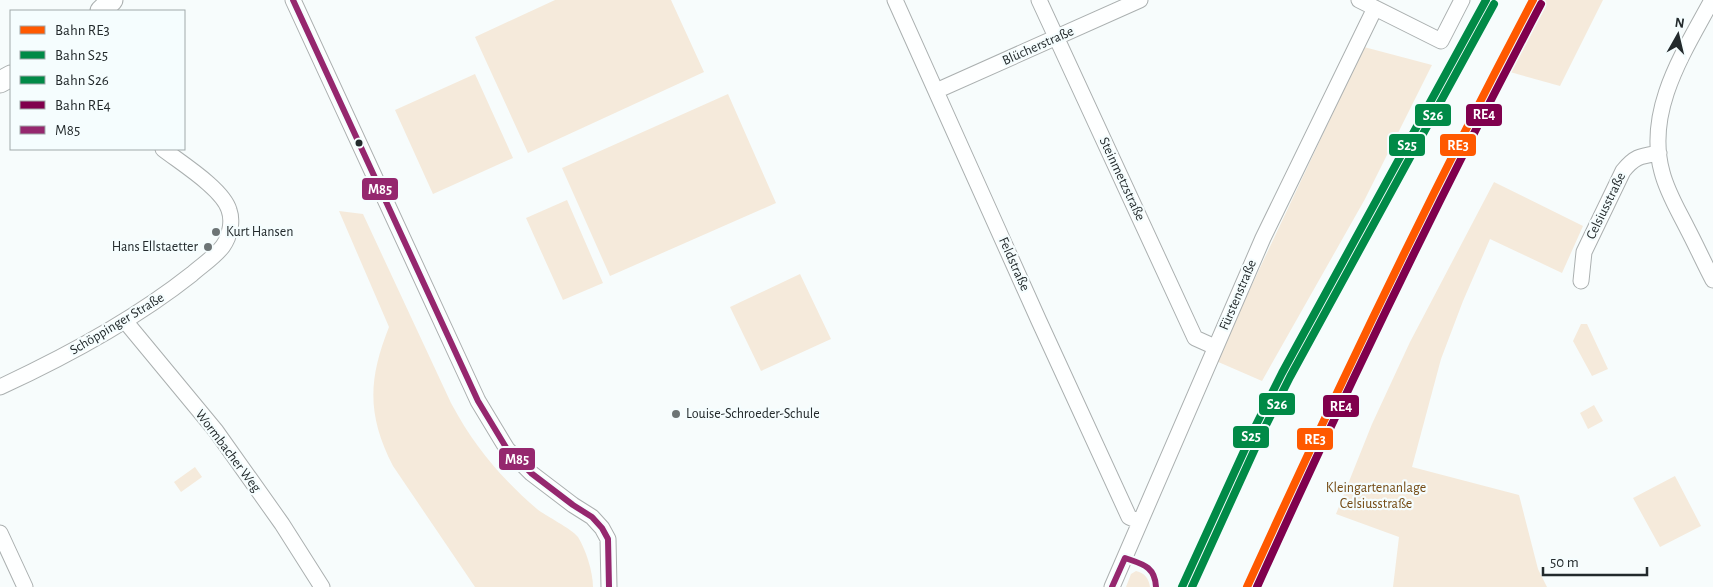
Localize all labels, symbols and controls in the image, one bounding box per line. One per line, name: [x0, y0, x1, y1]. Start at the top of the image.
legend: [10, 10, 185, 150]
north arrow: [1653, 10, 1703, 60]
text: N: [1674, 16, 1685, 31]
text: Bahn RE3: [55, 23, 110, 38]
street label: Blücherstraße: [1000, 24, 1076, 68]
text: Bahn S25: [55, 48, 108, 63]
text: Bahn S26: [55, 73, 109, 88]
text: Bahn RE4: [55, 98, 111, 113]
line badge: S26: [1414, 103, 1452, 127]
line badge: RE4: [1465, 103, 1503, 127]
text: RE4: [1473, 108, 1495, 122]
text: S26: [1423, 109, 1443, 123]
text: M85: [55, 123, 80, 138]
line badge: S25: [1388, 133, 1426, 157]
line badge: RE3: [1439, 133, 1477, 157]
street label: Steinmetzstraße: [1097, 135, 1147, 223]
unlabelled marker: [354, 138, 364, 148]
text: S25: [1397, 139, 1417, 153]
text: RE3: [1447, 139, 1469, 153]
street label: Celsiusstraße: [1584, 170, 1628, 242]
line badge: M85: [361, 177, 399, 201]
text: M85: [368, 183, 392, 197]
place label: Kurt Hansen: [226, 225, 293, 239]
marker: Kurt Hansen: [210, 226, 222, 238]
street label: Feldstraße: [996, 235, 1032, 293]
place label: Hans Ellstaetter: [112, 240, 198, 254]
marker: Hans Ellstaetter: [202, 241, 214, 253]
street label: Fürstenstraße: [1217, 258, 1259, 332]
street label: Schöppinger Straße: [68, 290, 166, 358]
line badge: S26: [1258, 392, 1296, 416]
line badge: RE4: [1322, 394, 1360, 418]
text: S26: [1267, 398, 1287, 412]
text: RE4: [1330, 400, 1352, 414]
street label: Wormbacher Weg: [193, 407, 263, 495]
place label: Louise-Schroeder-Schule: [686, 407, 820, 421]
marker: Louise-Schroeder-Schule: [670, 408, 682, 420]
line badge: S25: [1232, 425, 1270, 449]
line badge: RE3: [1296, 427, 1334, 451]
text: S25: [1241, 430, 1261, 444]
text: RE3: [1304, 433, 1326, 447]
line badge: M85: [498, 447, 536, 471]
text: M85: [505, 453, 529, 467]
park label: Kleingartenanlage Celsiusstraße: [1326, 481, 1426, 511]
scale bar: [1543, 544, 1647, 576]
text: 50 m: [1550, 555, 1579, 570]

